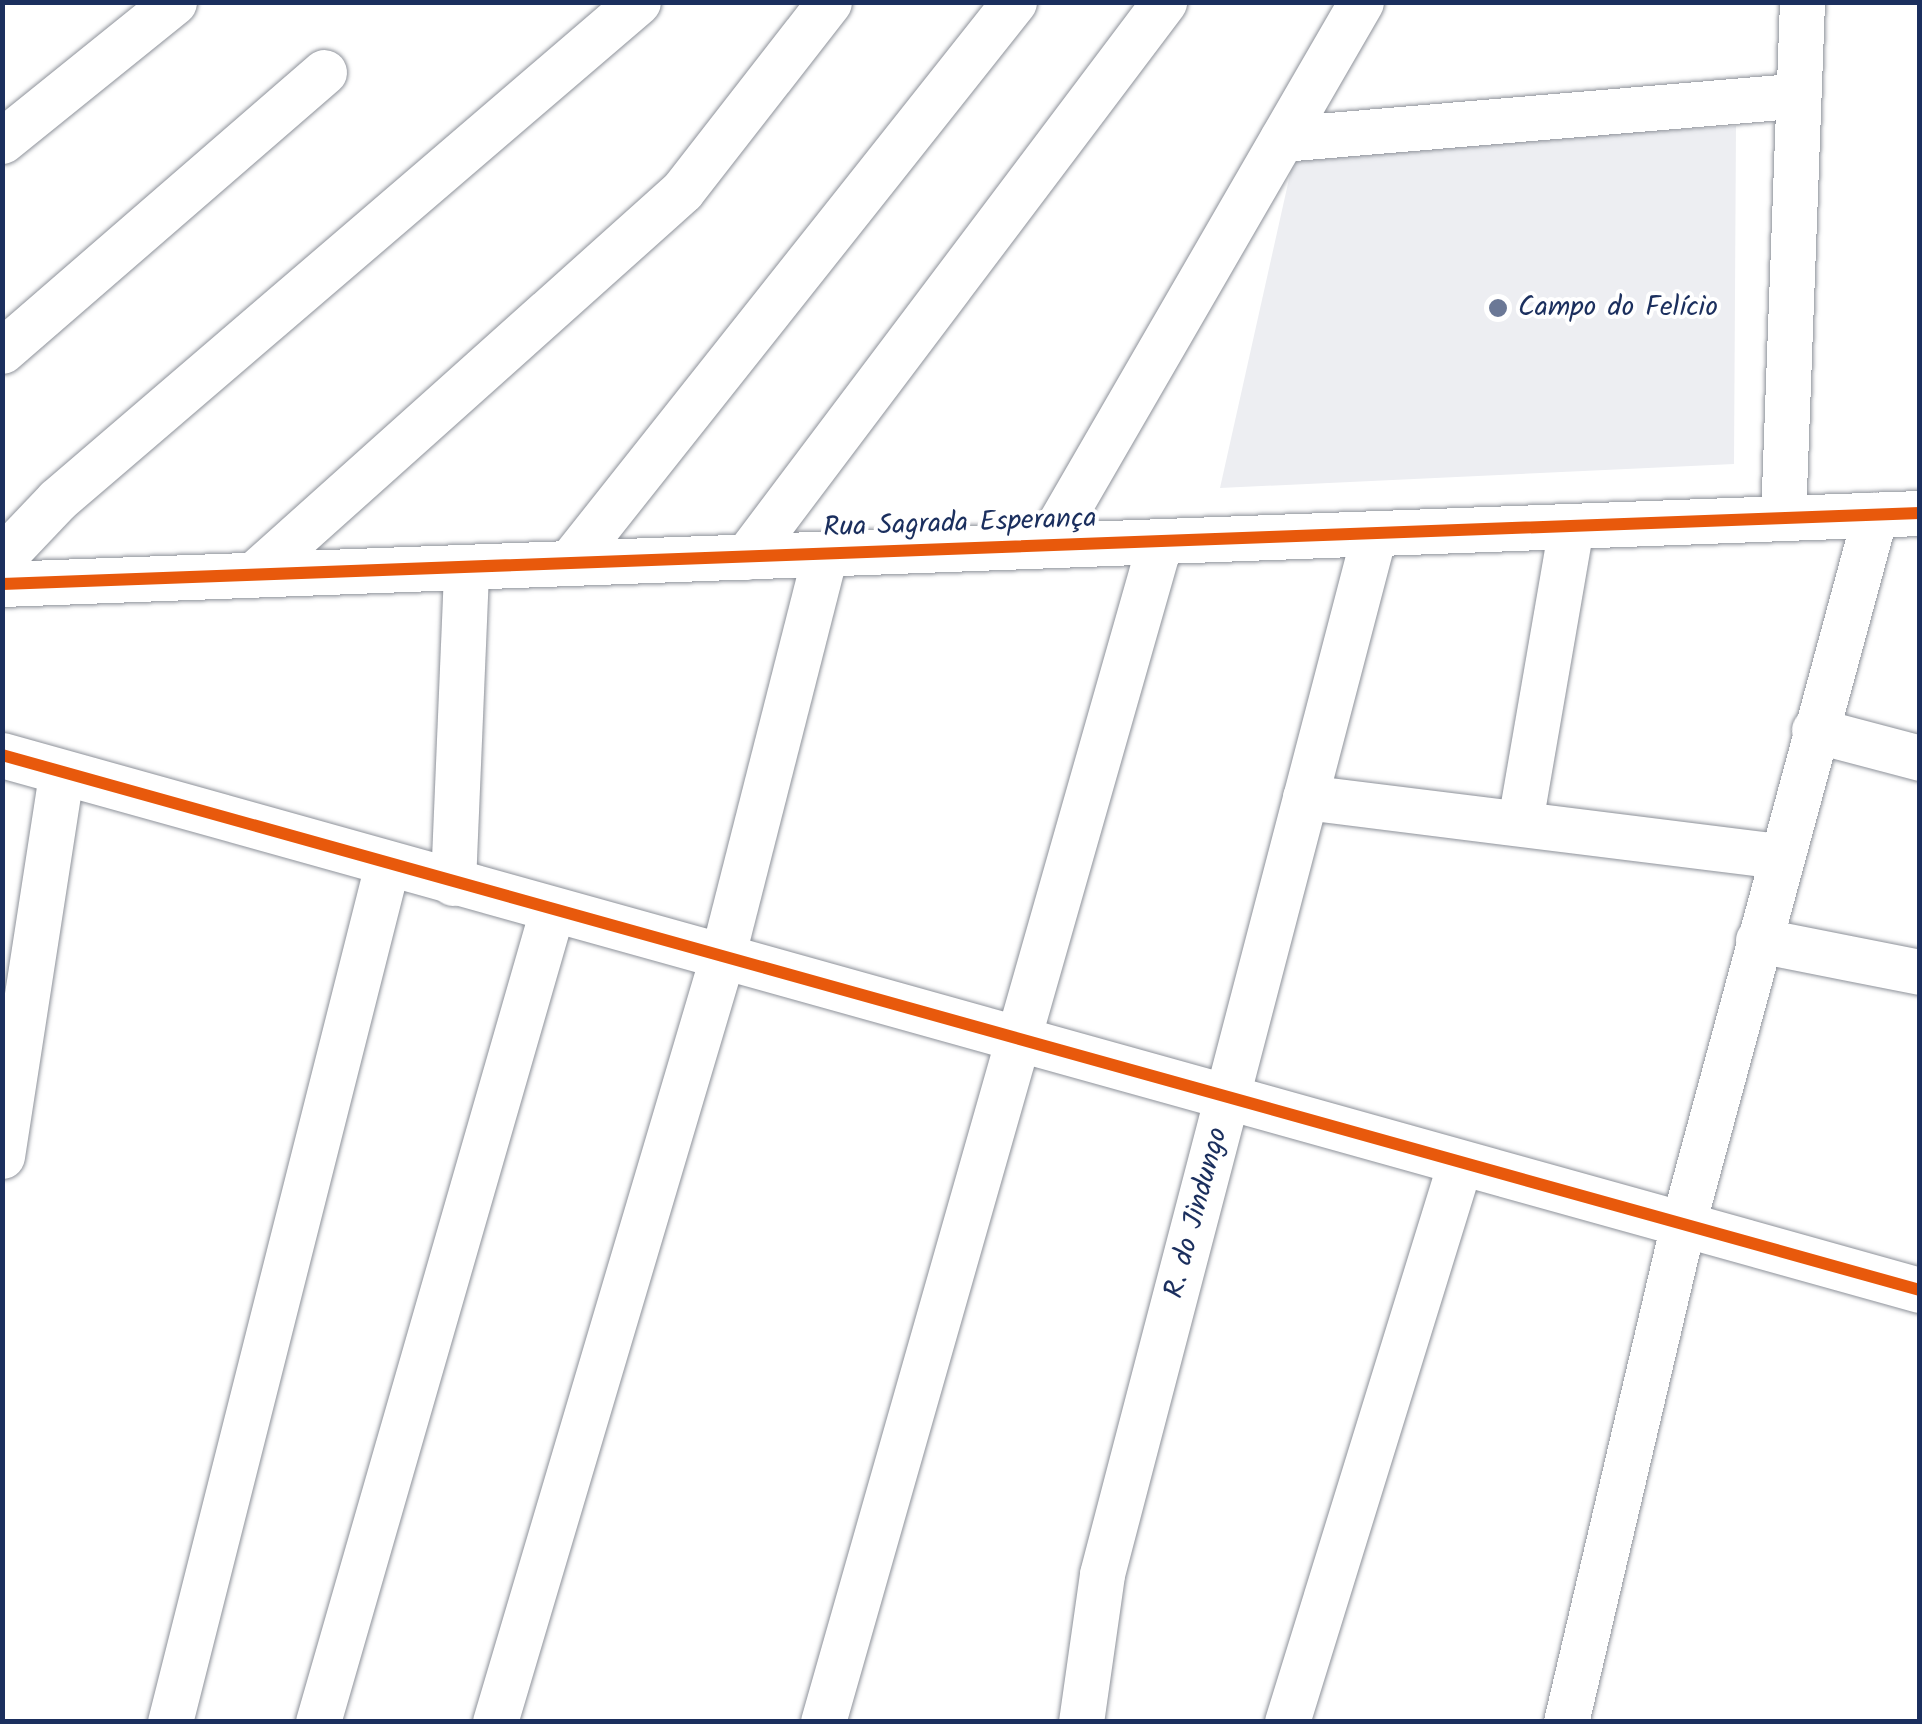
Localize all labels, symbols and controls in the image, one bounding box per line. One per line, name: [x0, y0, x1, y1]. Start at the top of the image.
place label: Campo do Felício: [1518, 291, 1718, 325]
marker: Campo do Felício: [1487, 297, 1509, 319]
street label: Rua Sagrada Esperança: [823, 502, 1097, 546]
street label: R. do Jindungo: [1158, 1124, 1236, 1302]

